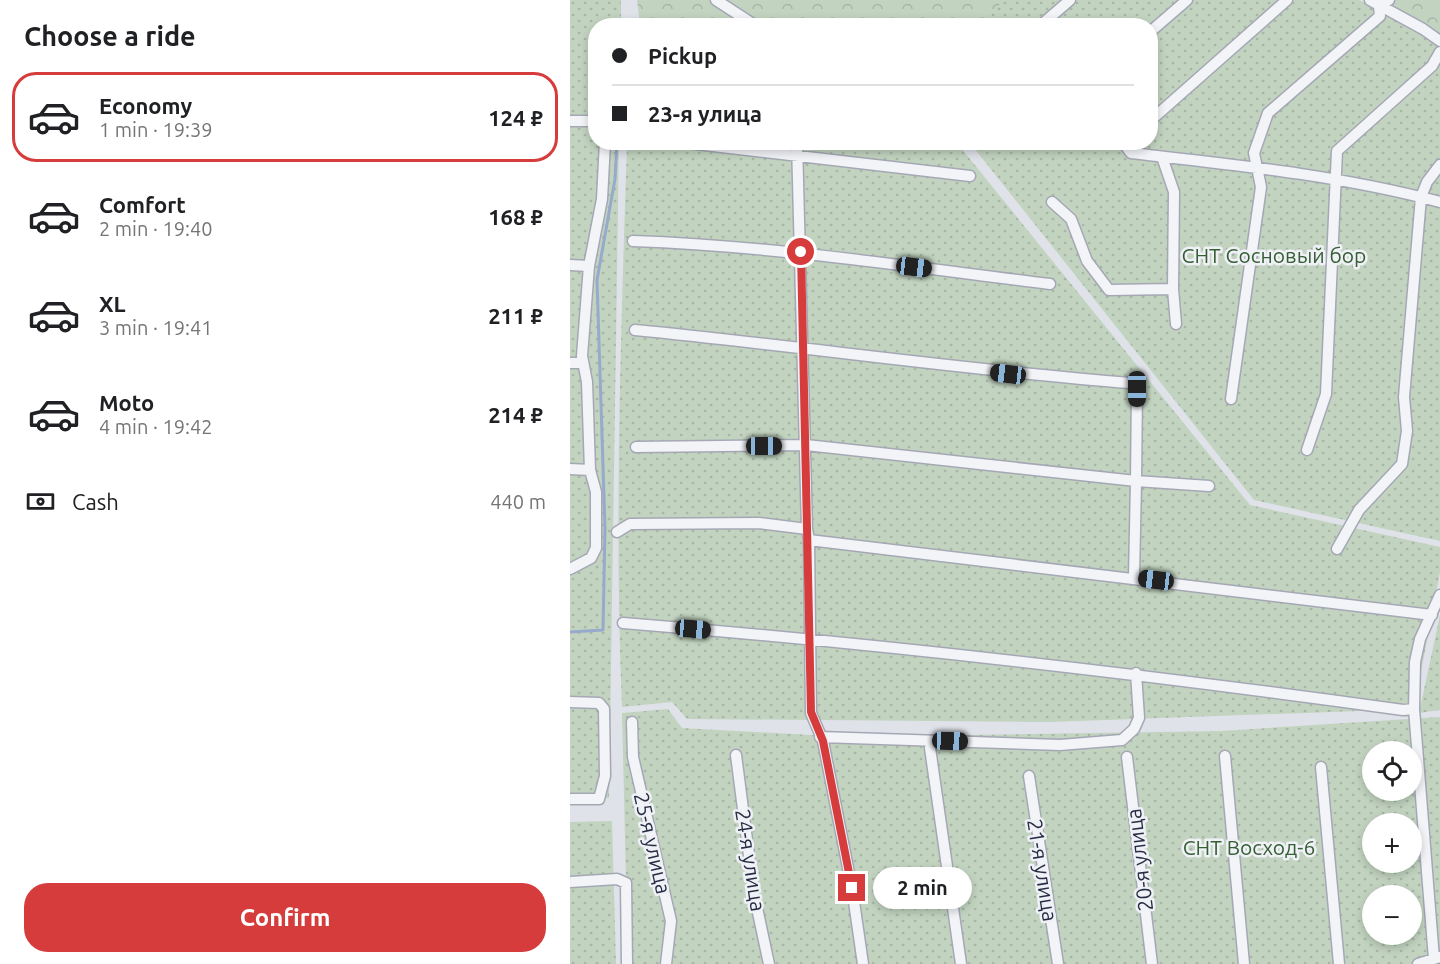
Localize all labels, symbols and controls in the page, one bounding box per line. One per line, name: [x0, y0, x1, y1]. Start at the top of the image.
text: Choose a ride: [24, 21, 196, 51]
text: Pickup: [648, 43, 717, 68]
icon: car: [27, 90, 81, 144]
text: Economy: [99, 93, 192, 118]
text: 23-я улица: [648, 101, 762, 126]
text: 124 ₽: [488, 105, 543, 130]
text: 1 min · 19:39: [99, 118, 213, 141]
icon: car: [27, 189, 81, 243]
text: Comfort: [99, 192, 186, 217]
text: 168 ₽: [488, 204, 543, 229]
text: 2 min · 19:40: [99, 217, 213, 240]
route start: [787, 238, 814, 265]
park label: СНТ Сосновый бор: [1182, 243, 1366, 267]
car: [895, 256, 933, 278]
icon: car: [27, 288, 81, 342]
text: XL: [99, 291, 126, 316]
text: 211 ₽: [488, 303, 543, 328]
text: 3 min · 19:41: [99, 316, 213, 339]
car: [989, 363, 1027, 385]
car: [1128, 371, 1146, 407]
icon: car: [27, 387, 81, 441]
text: Moto: [99, 390, 154, 415]
text: 214 ₽: [488, 402, 543, 427]
text: 4 min · 19:42: [99, 415, 213, 438]
car: [746, 437, 782, 455]
icon: cash: [24, 485, 57, 518]
text: Cash: [72, 489, 119, 514]
text: 440 m: [490, 490, 546, 513]
car: [1137, 569, 1175, 591]
car: [674, 618, 712, 640]
car: [932, 731, 968, 751]
map controls: [1362, 741, 1422, 945]
button: locate: [1362, 741, 1422, 801]
street label: 25-я улица: [630, 790, 676, 896]
street label: 24-я улица: [731, 807, 771, 913]
street label: 20-я улица: [1121, 807, 1157, 913]
button: +: [1362, 813, 1422, 873]
street label: 21-я улица: [1023, 817, 1063, 923]
park label: СНТ Восход-6: [1183, 835, 1315, 859]
callout: 2 min: [873, 867, 972, 909]
route end: [838, 874, 865, 901]
text: 2 min: [897, 876, 948, 899]
button: Confirm: [24, 883, 546, 952]
button: −: [1362, 885, 1422, 945]

